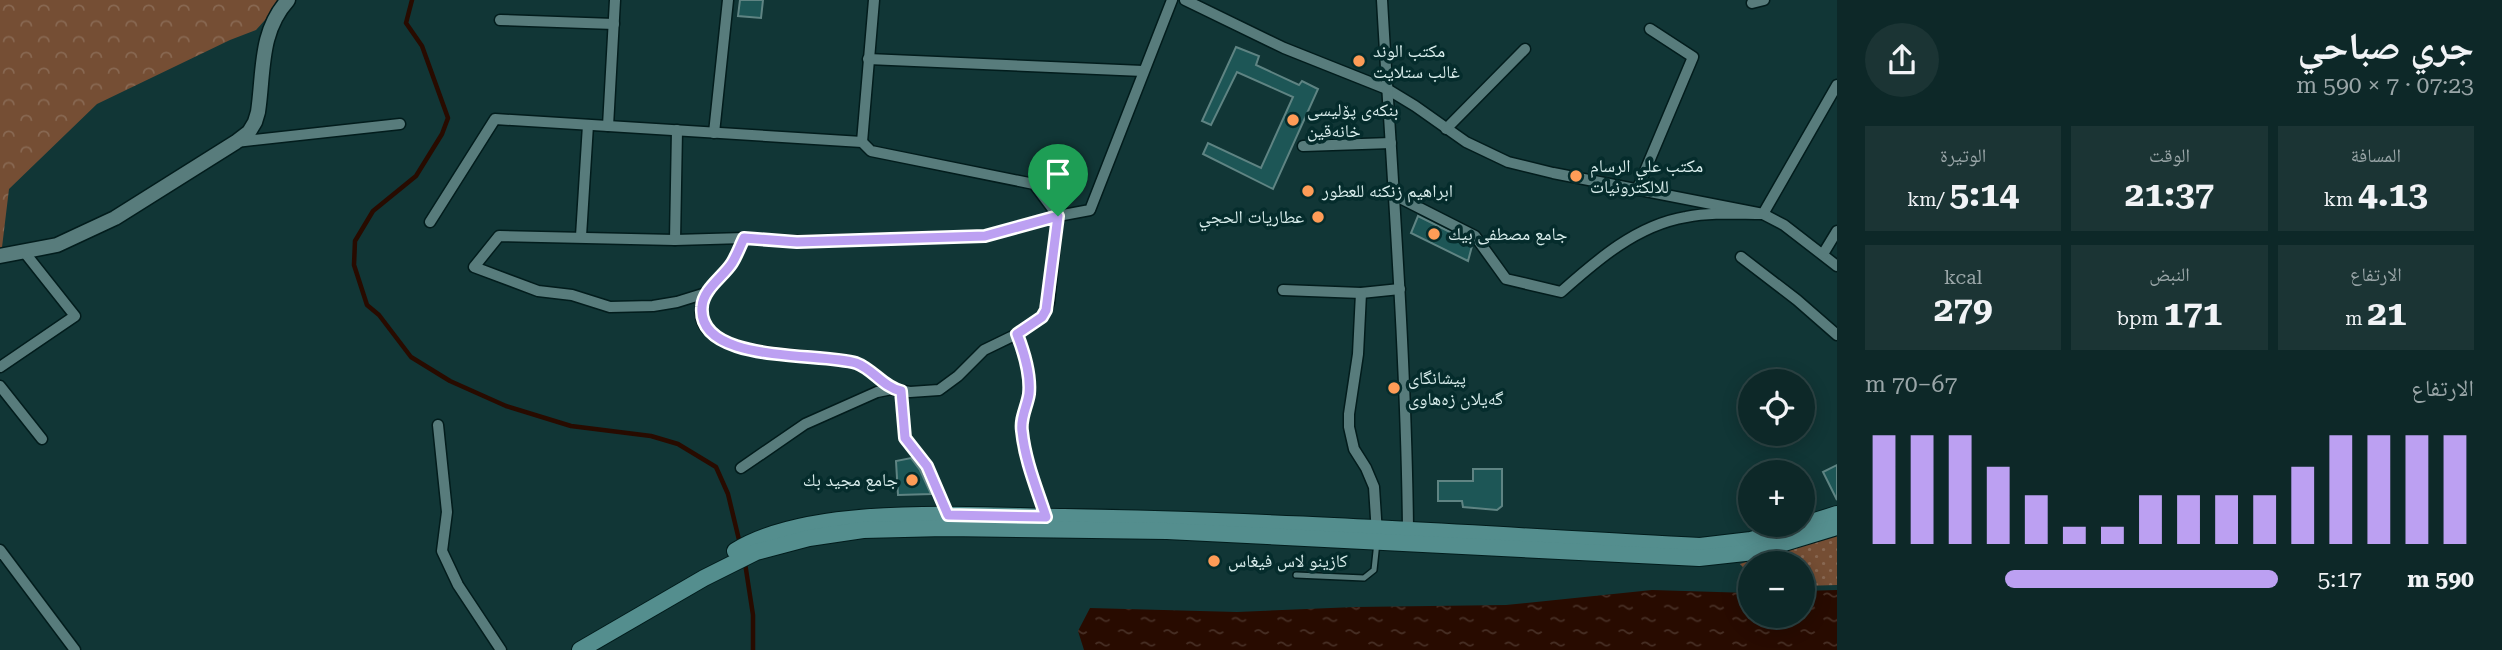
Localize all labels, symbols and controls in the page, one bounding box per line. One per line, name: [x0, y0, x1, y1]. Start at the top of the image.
button: share: [1865, 23, 1939, 97]
text: جري صباحي: [2297, 24, 2474, 68]
place label: مكتب الوند غالب ستلايت: [1373, 40, 1460, 83]
marker: مكتب الوند غالب ستلايت: [1351, 53, 1367, 69]
text: 07:23 · 7 × 590 m: [2296, 72, 2474, 99]
place label: بنکەی پۆلیسی خانەقین: [1307, 99, 1399, 142]
marker: بنکەی پۆلیسی خانەقین: [1285, 112, 1301, 128]
pin: [1028, 144, 1088, 216]
text: الوتيرة: [1940, 144, 1986, 167]
text: الوقت: [2149, 144, 2190, 167]
text: المسافة: [2351, 144, 2401, 167]
icon: arrive: [1039, 155, 1077, 193]
place label: مكتب علي الرسام للالكترونيات: [1590, 155, 1703, 197]
marker: مكتب علي الرسام للالكترونيات: [1568, 168, 1584, 184]
text: 5:14: [1949, 174, 2019, 215]
text: 21:37: [2125, 174, 2214, 215]
text: 4.13: [2358, 174, 2428, 215]
place label: ابراهيم زنكنه للعطور: [1321, 180, 1453, 203]
marker: ابراهيم زنكنه للعطور: [1300, 183, 1316, 199]
text: /km: [1907, 188, 1949, 211]
text: km: [2324, 188, 2358, 211]
place label: عطاريات الحجي: [1198, 206, 1304, 232]
marker: عطاريات الحجي: [1310, 209, 1326, 225]
place label: جامع مصطفى بيك: [1448, 223, 1567, 246]
marker: جامع مصطفى بيك: [1426, 226, 1442, 242]
text: النبض: [2149, 263, 2190, 286]
text: الارتفاع: [2350, 263, 2402, 286]
text: kcal: [1944, 266, 1982, 289]
text: 279: [1934, 289, 1993, 330]
text: 171: [2164, 293, 2222, 334]
text: 21: [2367, 293, 2407, 334]
text: bpm: [2117, 307, 2164, 330]
text: m: [2345, 307, 2367, 330]
place label: پیشانگای گەیلان زەهاوی: [1408, 367, 1504, 410]
map controls: [1738, 369, 1815, 628]
button: locate: [1738, 369, 1815, 446]
text: 67–70 m: [1865, 371, 1957, 398]
text: الارتفاع: [2411, 375, 2474, 402]
marker: پیشانگای گەیلان زەهاوی: [1386, 380, 1402, 396]
button: +: [1738, 460, 1815, 537]
place label: جامع مجيد بك: [803, 469, 898, 492]
marker: جامع مجيد بك: [904, 472, 920, 488]
place label: كازينو لاس فيغاس: [1228, 550, 1348, 572]
button: −: [1738, 551, 1815, 628]
marker: كازينو لاس فيغاس: [1206, 553, 1222, 569]
text: 5:17: [2317, 566, 2362, 593]
text: 590 m: [2407, 566, 2474, 593]

